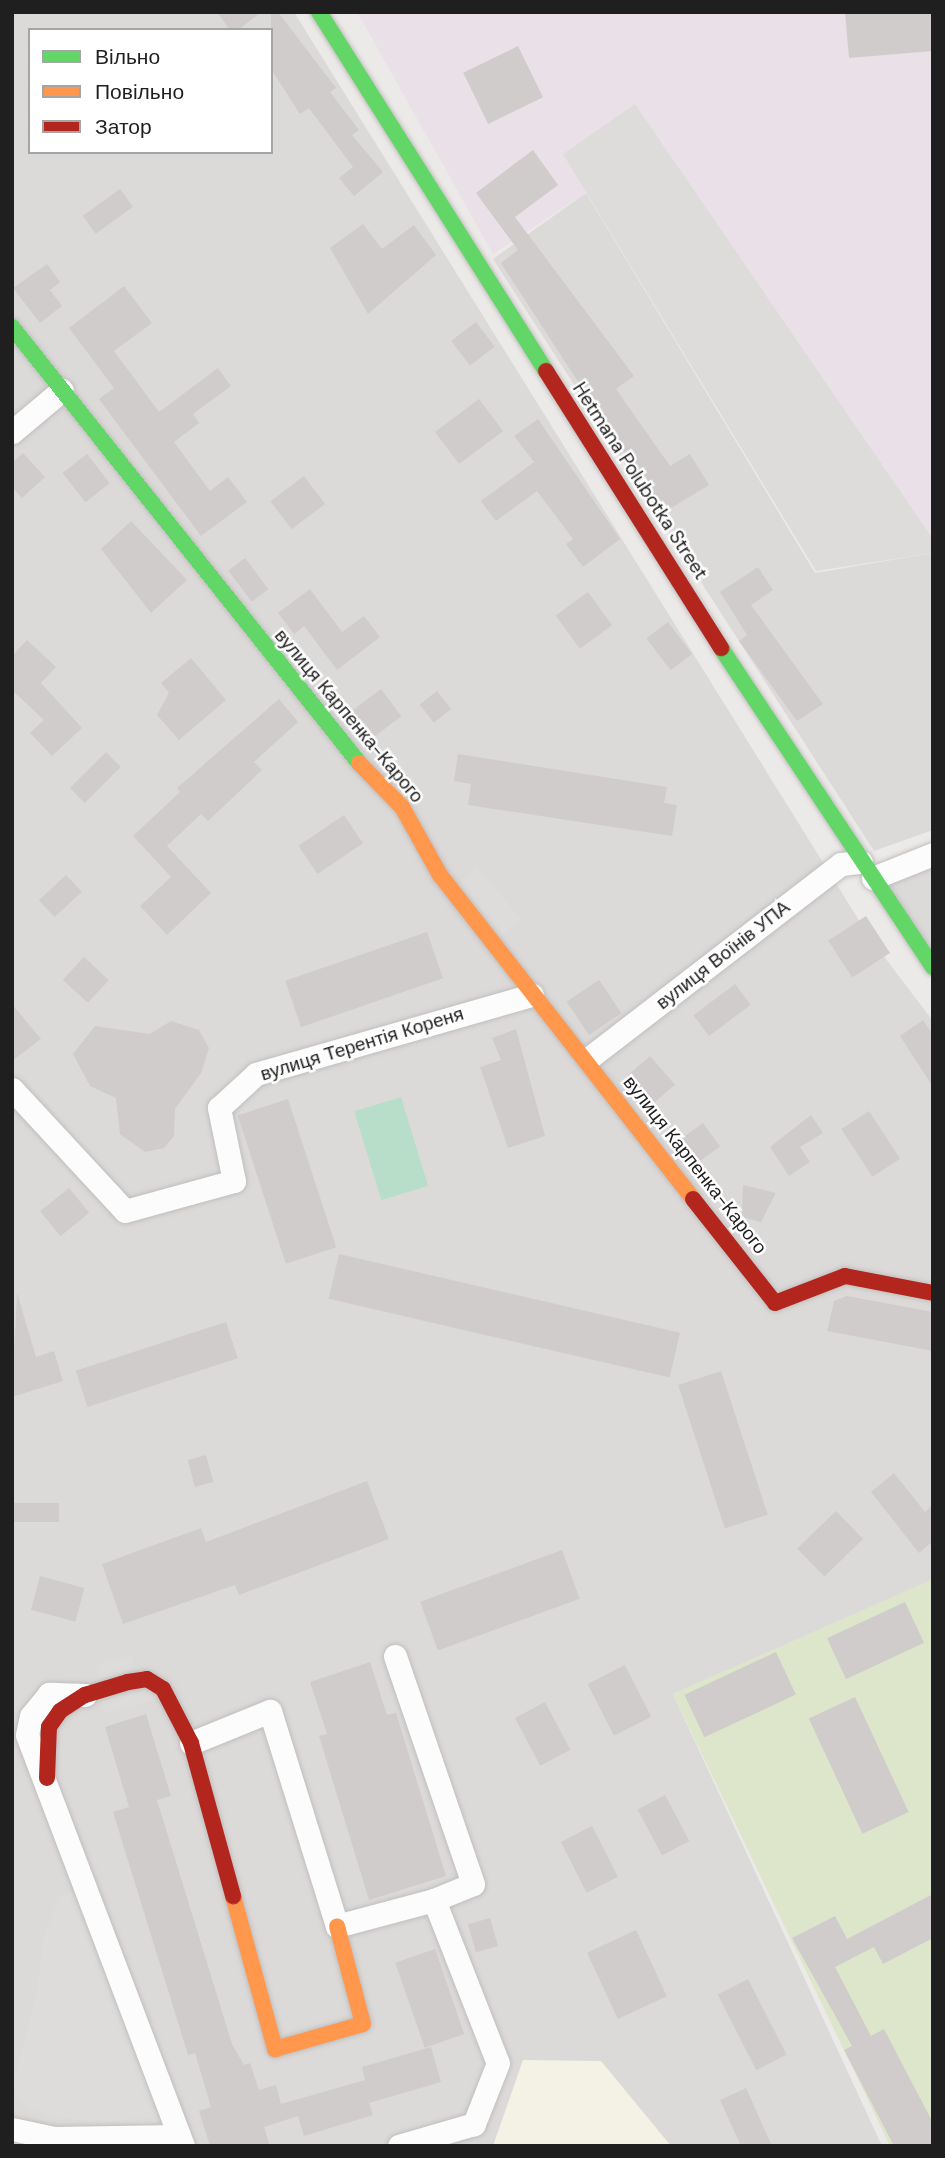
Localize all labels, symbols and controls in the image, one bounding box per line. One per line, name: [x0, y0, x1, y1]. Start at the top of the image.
legend: [28, 28, 273, 154]
text: Вільно: [95, 43, 160, 71]
text: Повільно: [95, 78, 184, 106]
text: Затор: [95, 113, 152, 141]
street label: Hetmana Polubotka Street: [568, 378, 712, 584]
street label: вулиця Карпенка-Карого: [270, 625, 428, 807]
street label: вулиця Воїнів УПА: [652, 896, 794, 1014]
street label: вулиця Терентія Кореня: [258, 1002, 466, 1086]
street label: вулиця Карпенка-Карого: [618, 1071, 772, 1259]

